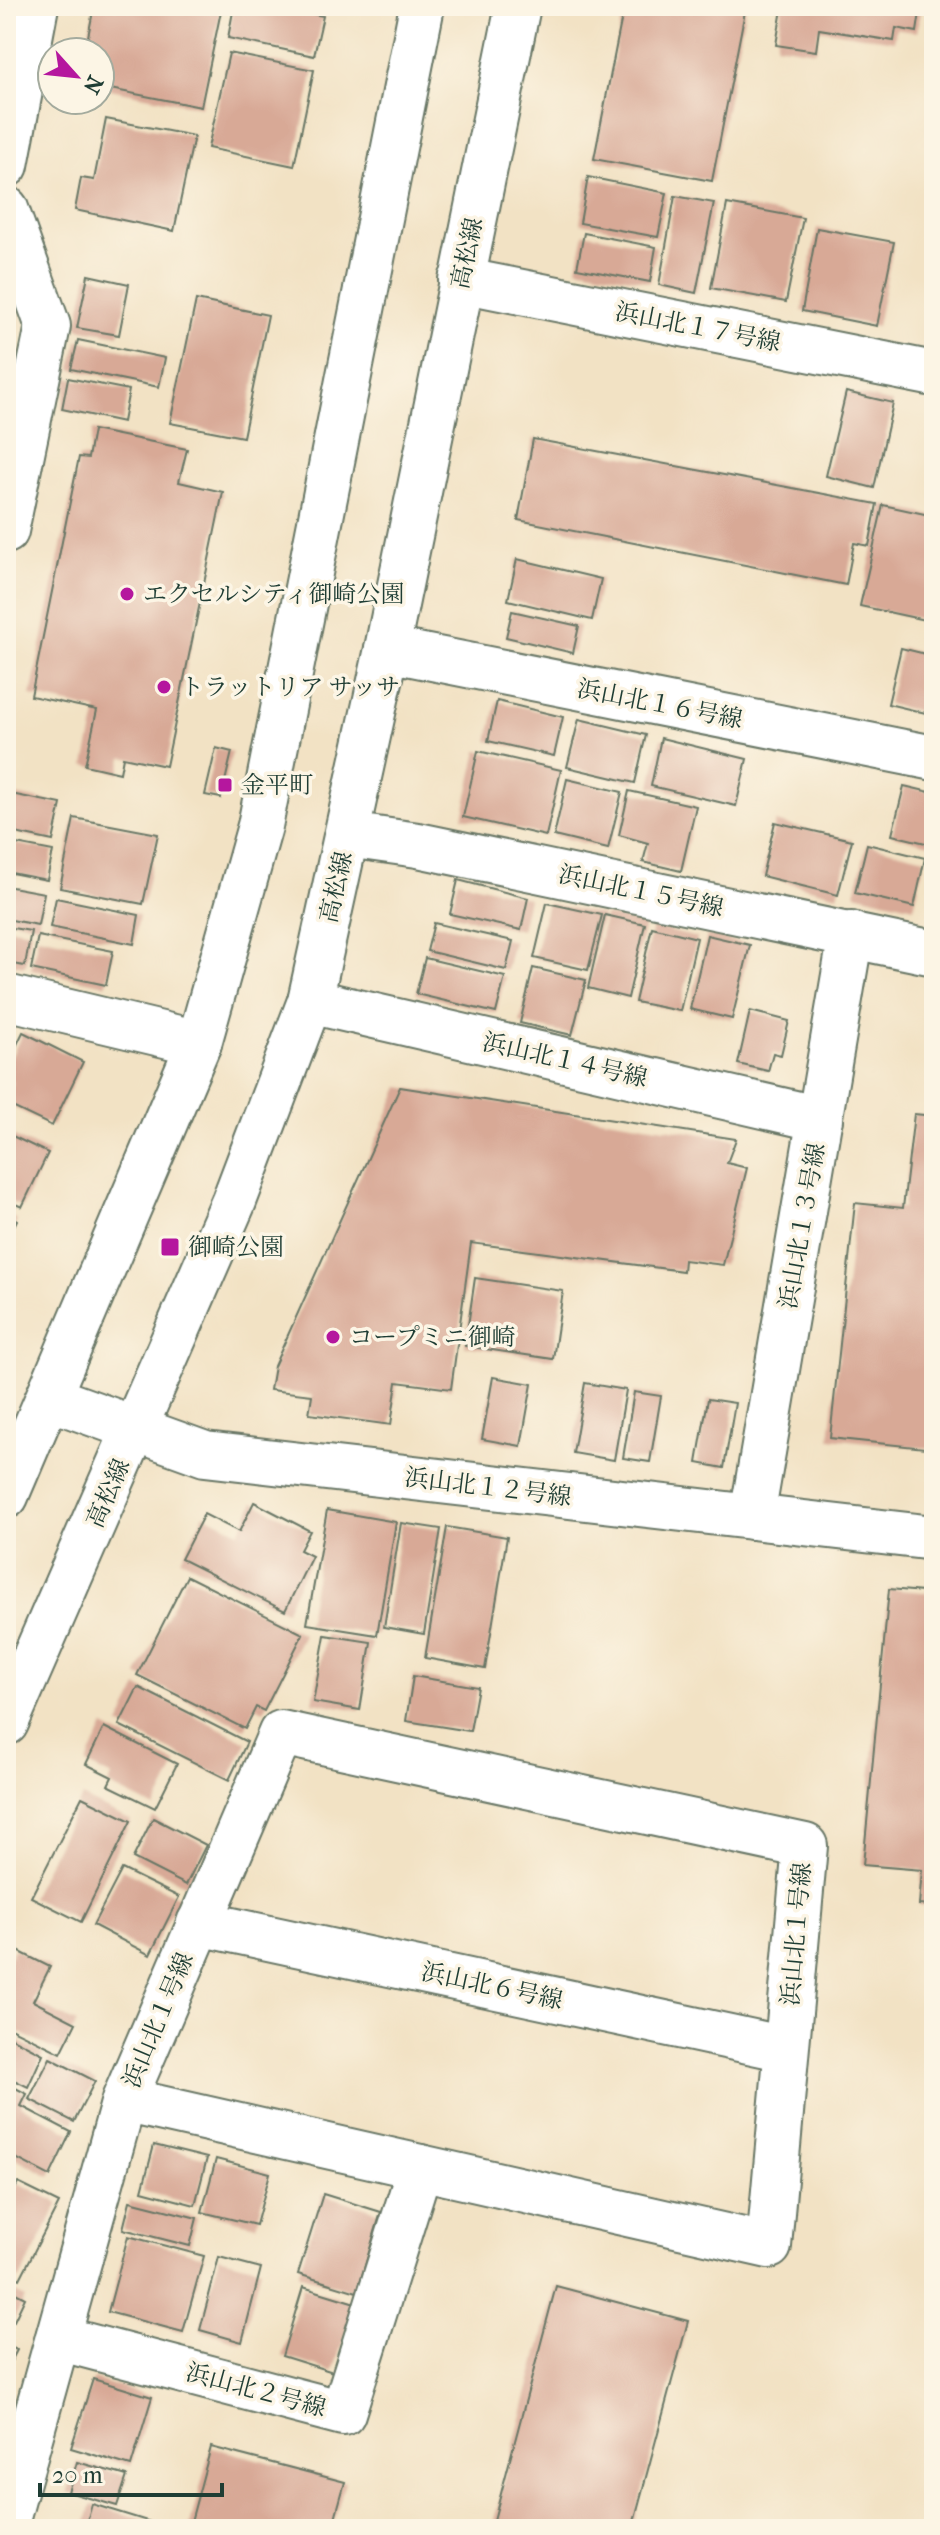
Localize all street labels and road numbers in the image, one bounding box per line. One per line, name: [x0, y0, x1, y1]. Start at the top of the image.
street label: 高松線: [446, 215, 488, 291]
street label: 浜山北１７号線: [613, 297, 783, 357]
street label: 浜山北１６号線: [575, 674, 745, 734]
street label: 高松線: [314, 849, 358, 925]
street label: 浜山北１５号線: [556, 860, 726, 922]
street label: 浜山北１４号線: [480, 1027, 650, 1093]
street label: 浜山北１３号線: [774, 1141, 830, 1311]
street label: 高松線: [81, 1454, 135, 1532]
street label: 浜山北１２号線: [403, 1463, 573, 1511]
street label: 浜山北１号線: [776, 1861, 816, 2007]
street label: 浜山北１号線: [117, 1948, 199, 2092]
street label: 浜山北６号線: [419, 1957, 565, 2015]
street label: 浜山北２号線: [183, 2358, 329, 2422]

